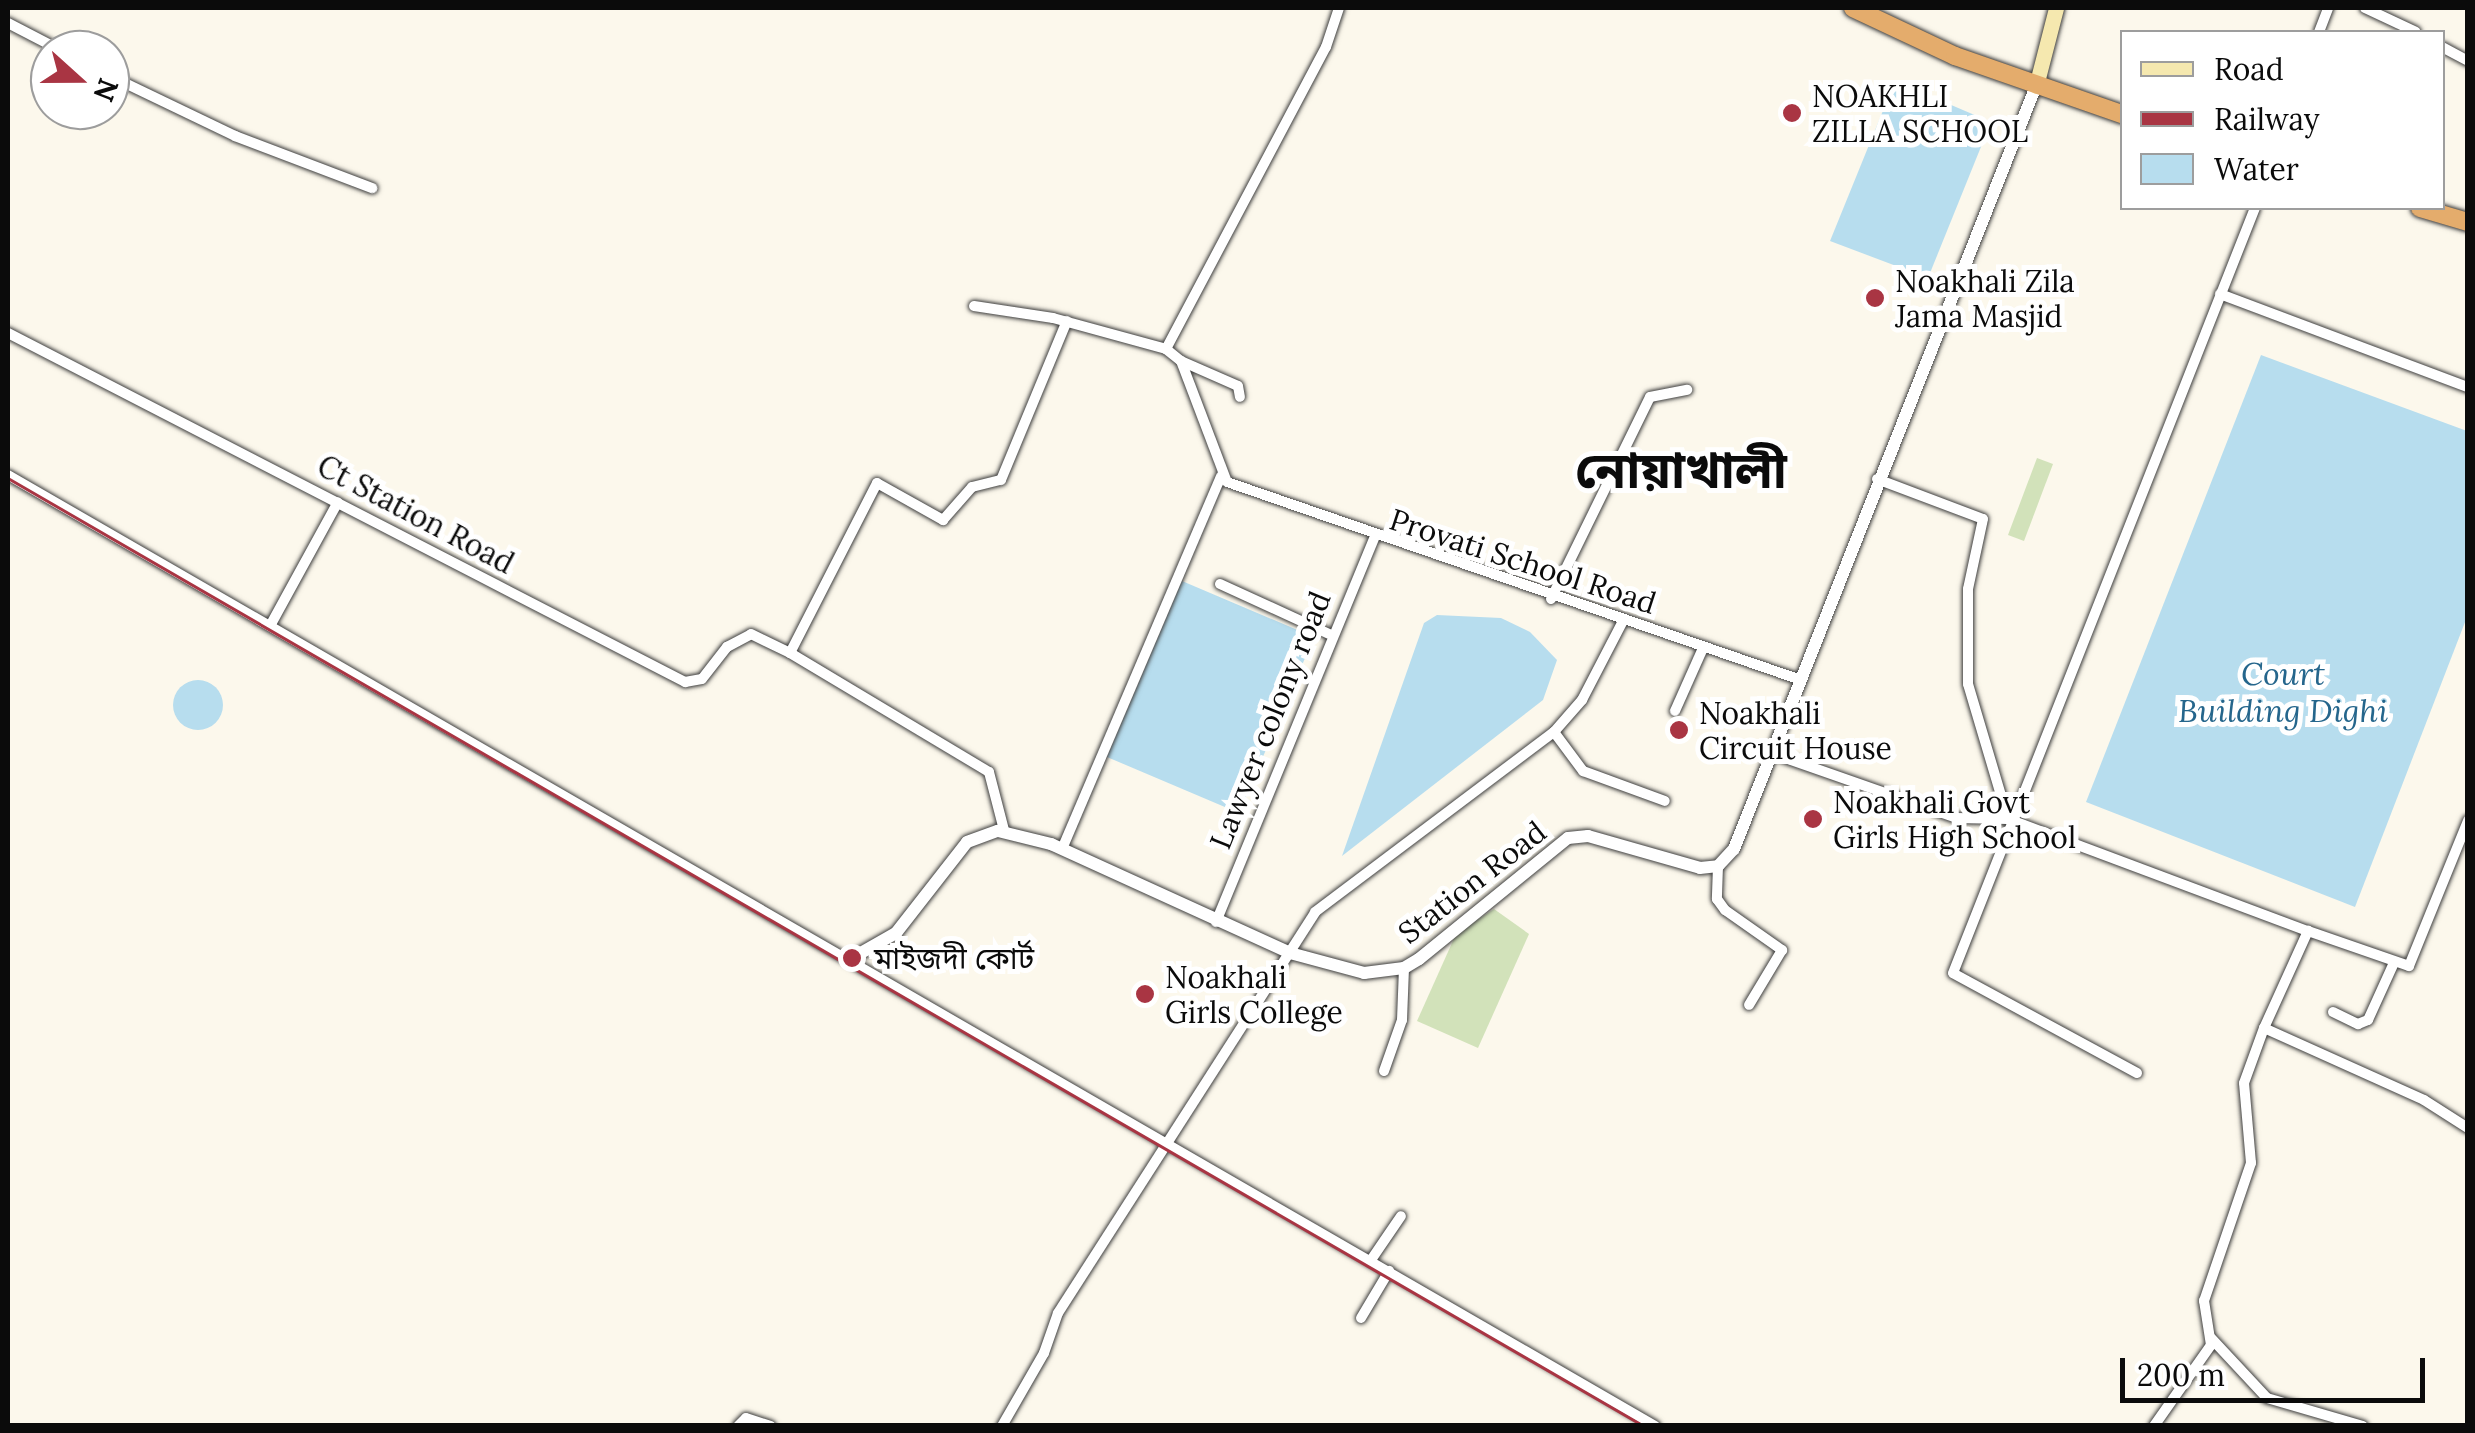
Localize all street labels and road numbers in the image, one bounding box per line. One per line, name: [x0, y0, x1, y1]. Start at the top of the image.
street label: Ct Station Road: [312, 447, 520, 581]
street label: Provati School Road: [1385, 501, 1661, 621]
street label: Lawyer colony road: [1202, 586, 1338, 854]
street label: Station Road: [1391, 813, 1553, 951]

